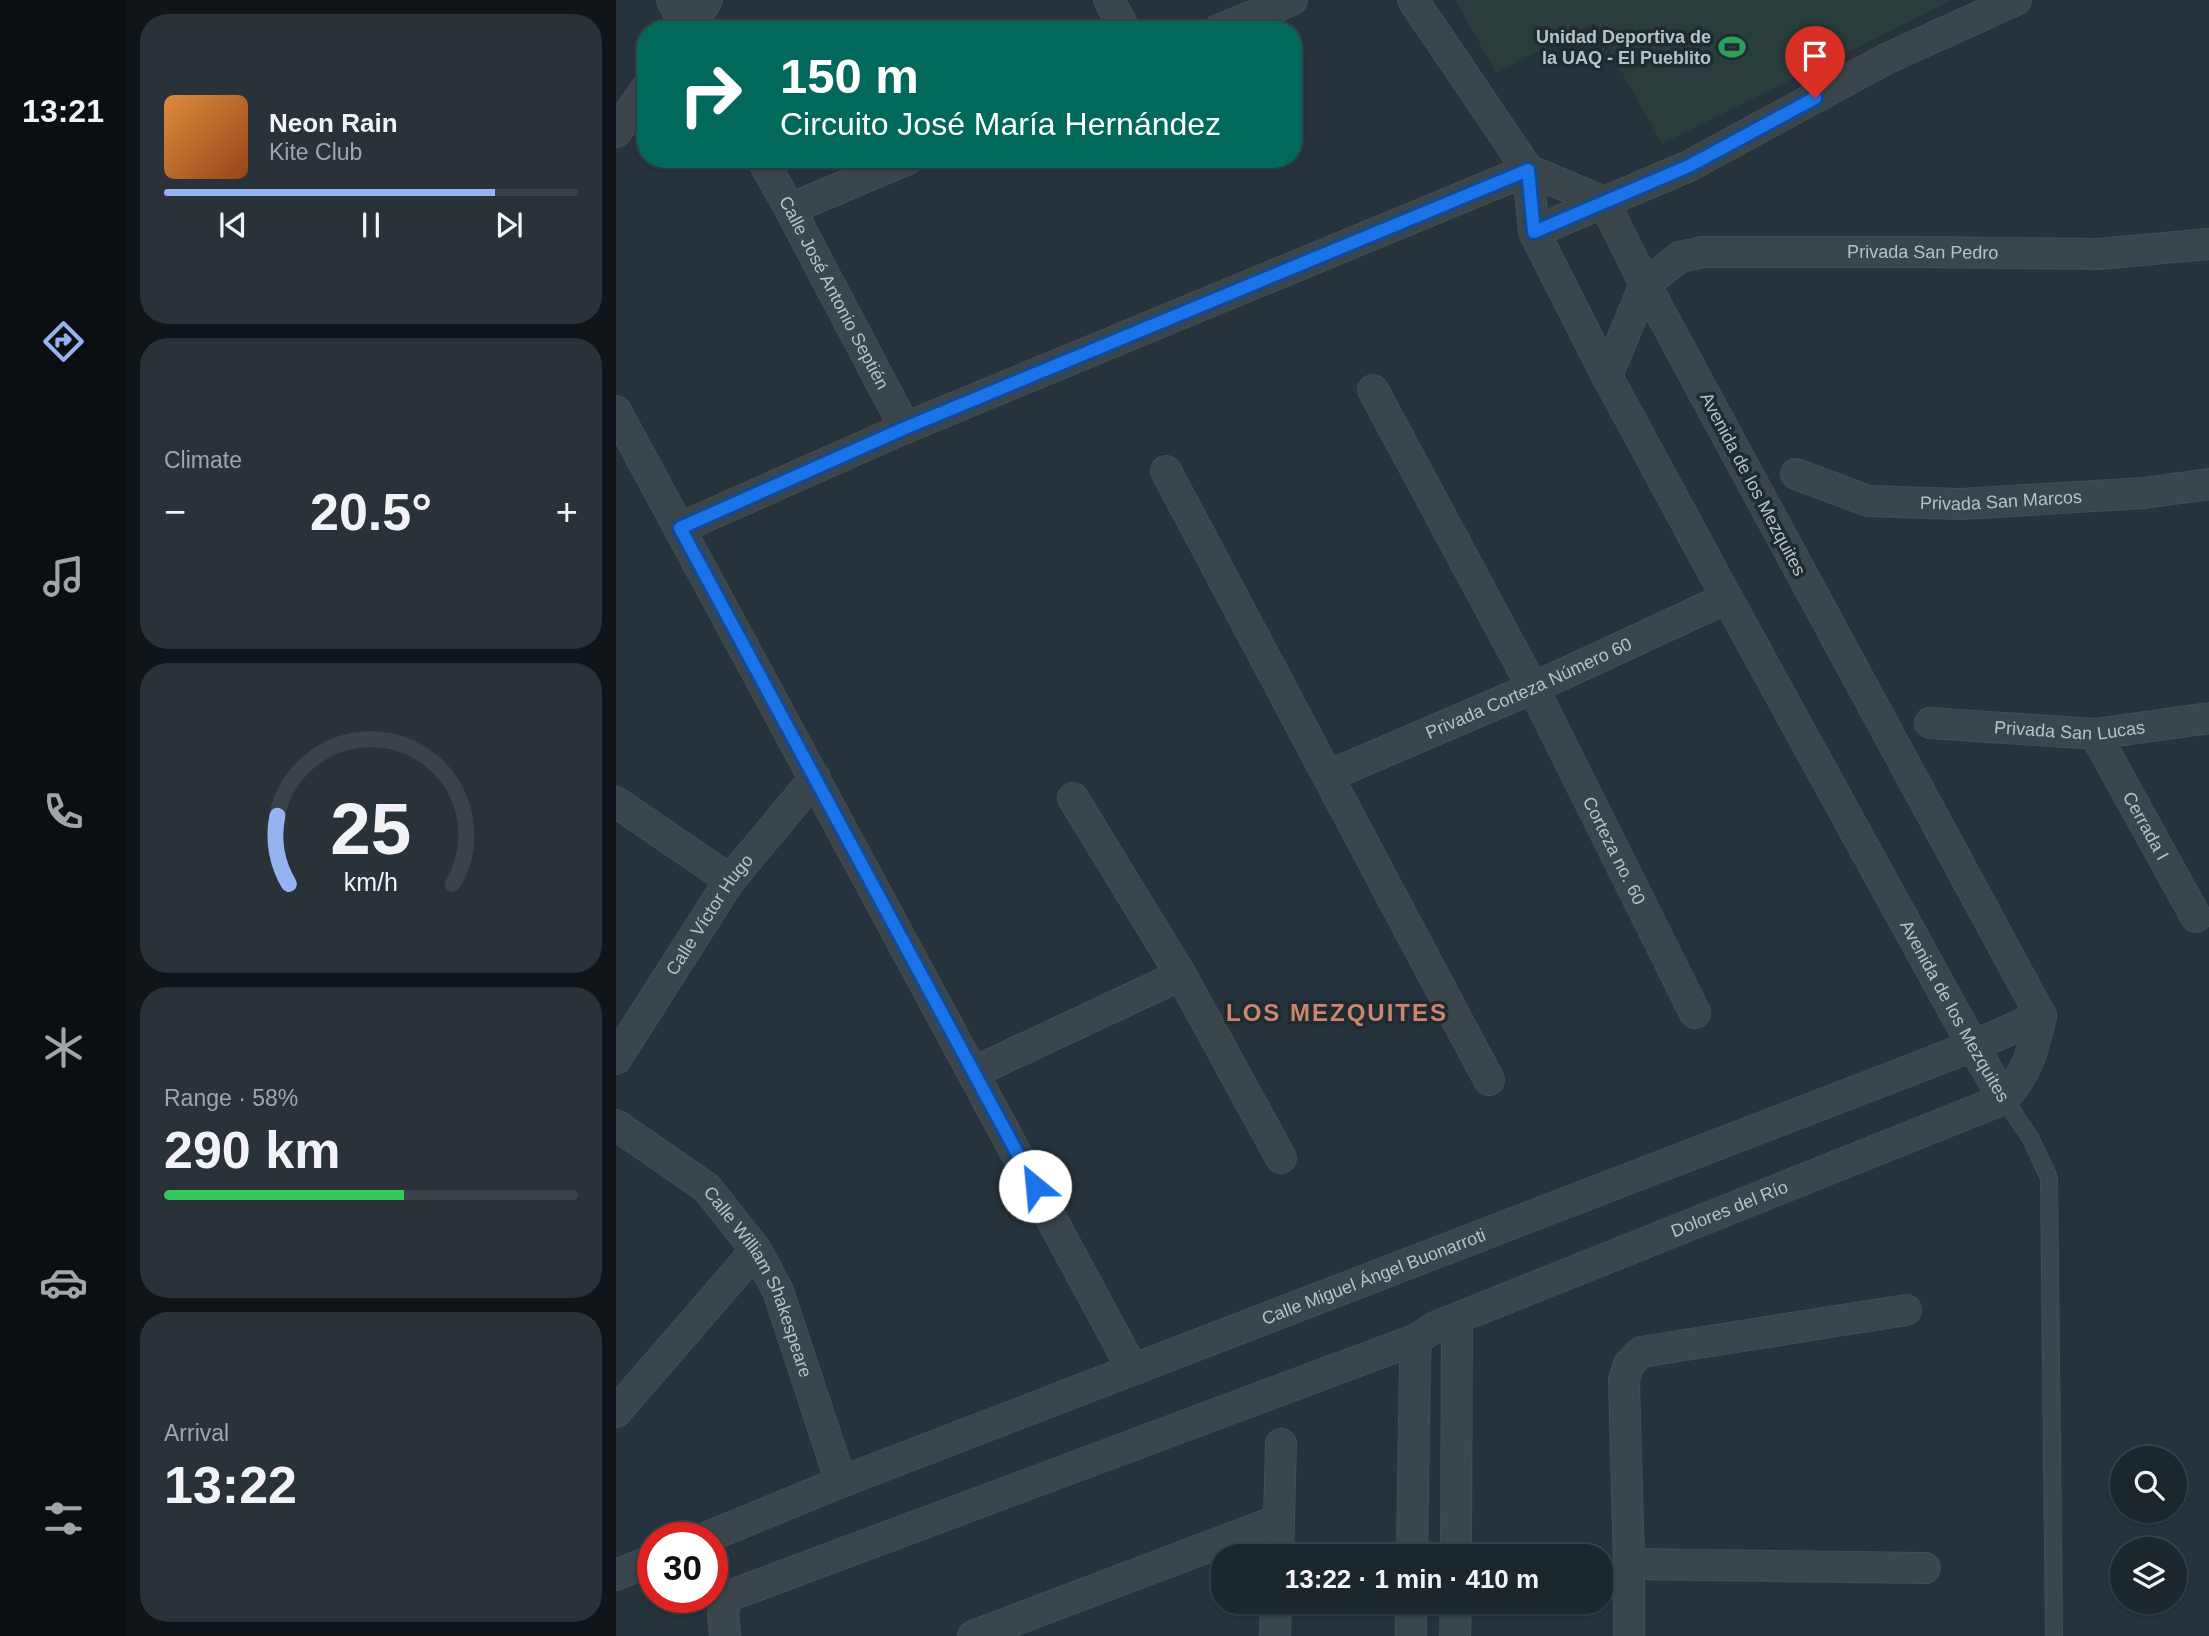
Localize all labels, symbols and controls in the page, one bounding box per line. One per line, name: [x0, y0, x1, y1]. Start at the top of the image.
pin: [1785, 26, 1845, 98]
place label: Unidad Deportiva de la UAQ - El Pueblito: [1536, 27, 1711, 68]
sports icon: Unidad Deportiva de la UAQ - El Pueblito: [1717, 32, 1747, 62]
icon: arrive: [1796, 37, 1834, 75]
icon: right: [665, 49, 756, 140]
text: 150 m: [780, 49, 919, 103]
text: 13:21: [22, 93, 104, 129]
text: Circuito José María Hernández: [780, 106, 1221, 142]
text: Neon Rain: [269, 108, 398, 138]
text: Kite Club: [269, 139, 362, 165]
street label: Calle José Antonio Septién: [775, 193, 893, 393]
icon: previous: [214, 206, 252, 244]
icon: pause: [352, 206, 390, 244]
icon: next: [490, 206, 528, 244]
street label: Privada San Pedro: [1847, 242, 1998, 263]
icon: directions: [39, 317, 88, 366]
street label: Avenida de los Mezquites: [1696, 389, 1810, 579]
text: Climate: [164, 447, 242, 473]
text: 20.5°: [310, 483, 432, 541]
street label: Privada San Marcos: [1920, 487, 2083, 514]
text: −: [164, 491, 186, 533]
text: +: [556, 491, 578, 533]
icon: music: [39, 552, 88, 601]
street label: Privada Corteza Número 60: [1423, 634, 1635, 743]
street label: Privada San Lucas: [1994, 717, 2146, 744]
icon: phone: [39, 787, 88, 836]
text: 25: [331, 788, 411, 869]
street label: Cerrada I: [2119, 788, 2173, 864]
street label: Corteza no. 60: [1579, 793, 1649, 908]
street label: Calle Víctor Hugo: [662, 850, 757, 979]
text: km/h: [344, 868, 398, 896]
street label: Avenida de los Mezquites: [1896, 917, 2013, 1105]
district label: LOS MEZQUITES: [1226, 999, 1448, 1026]
icon: climate: [39, 1023, 88, 1072]
text: Range · 58%: [164, 1085, 298, 1111]
text: 290 km: [164, 1121, 340, 1179]
position arrow: [998, 1149, 1072, 1223]
street label: Dolores del Río: [1668, 1177, 1791, 1241]
street label: Calle William Shakespeare: [700, 1182, 816, 1380]
street label: Calle Miguel Ángel Buonarroti: [1259, 1225, 1489, 1329]
icon: car: [39, 1258, 88, 1307]
text: Arrival: [164, 1420, 229, 1446]
map controls: [2110, 1446, 2187, 1614]
button: search: [2110, 1446, 2187, 1523]
text: 13:22: [164, 1456, 297, 1514]
icon: filters: [39, 1494, 88, 1543]
speed limit sign: 30: [637, 1522, 728, 1613]
button: layers: [2110, 1537, 2187, 1614]
text: 13:22 · 1 min · 410 m: [1285, 1564, 1539, 1594]

